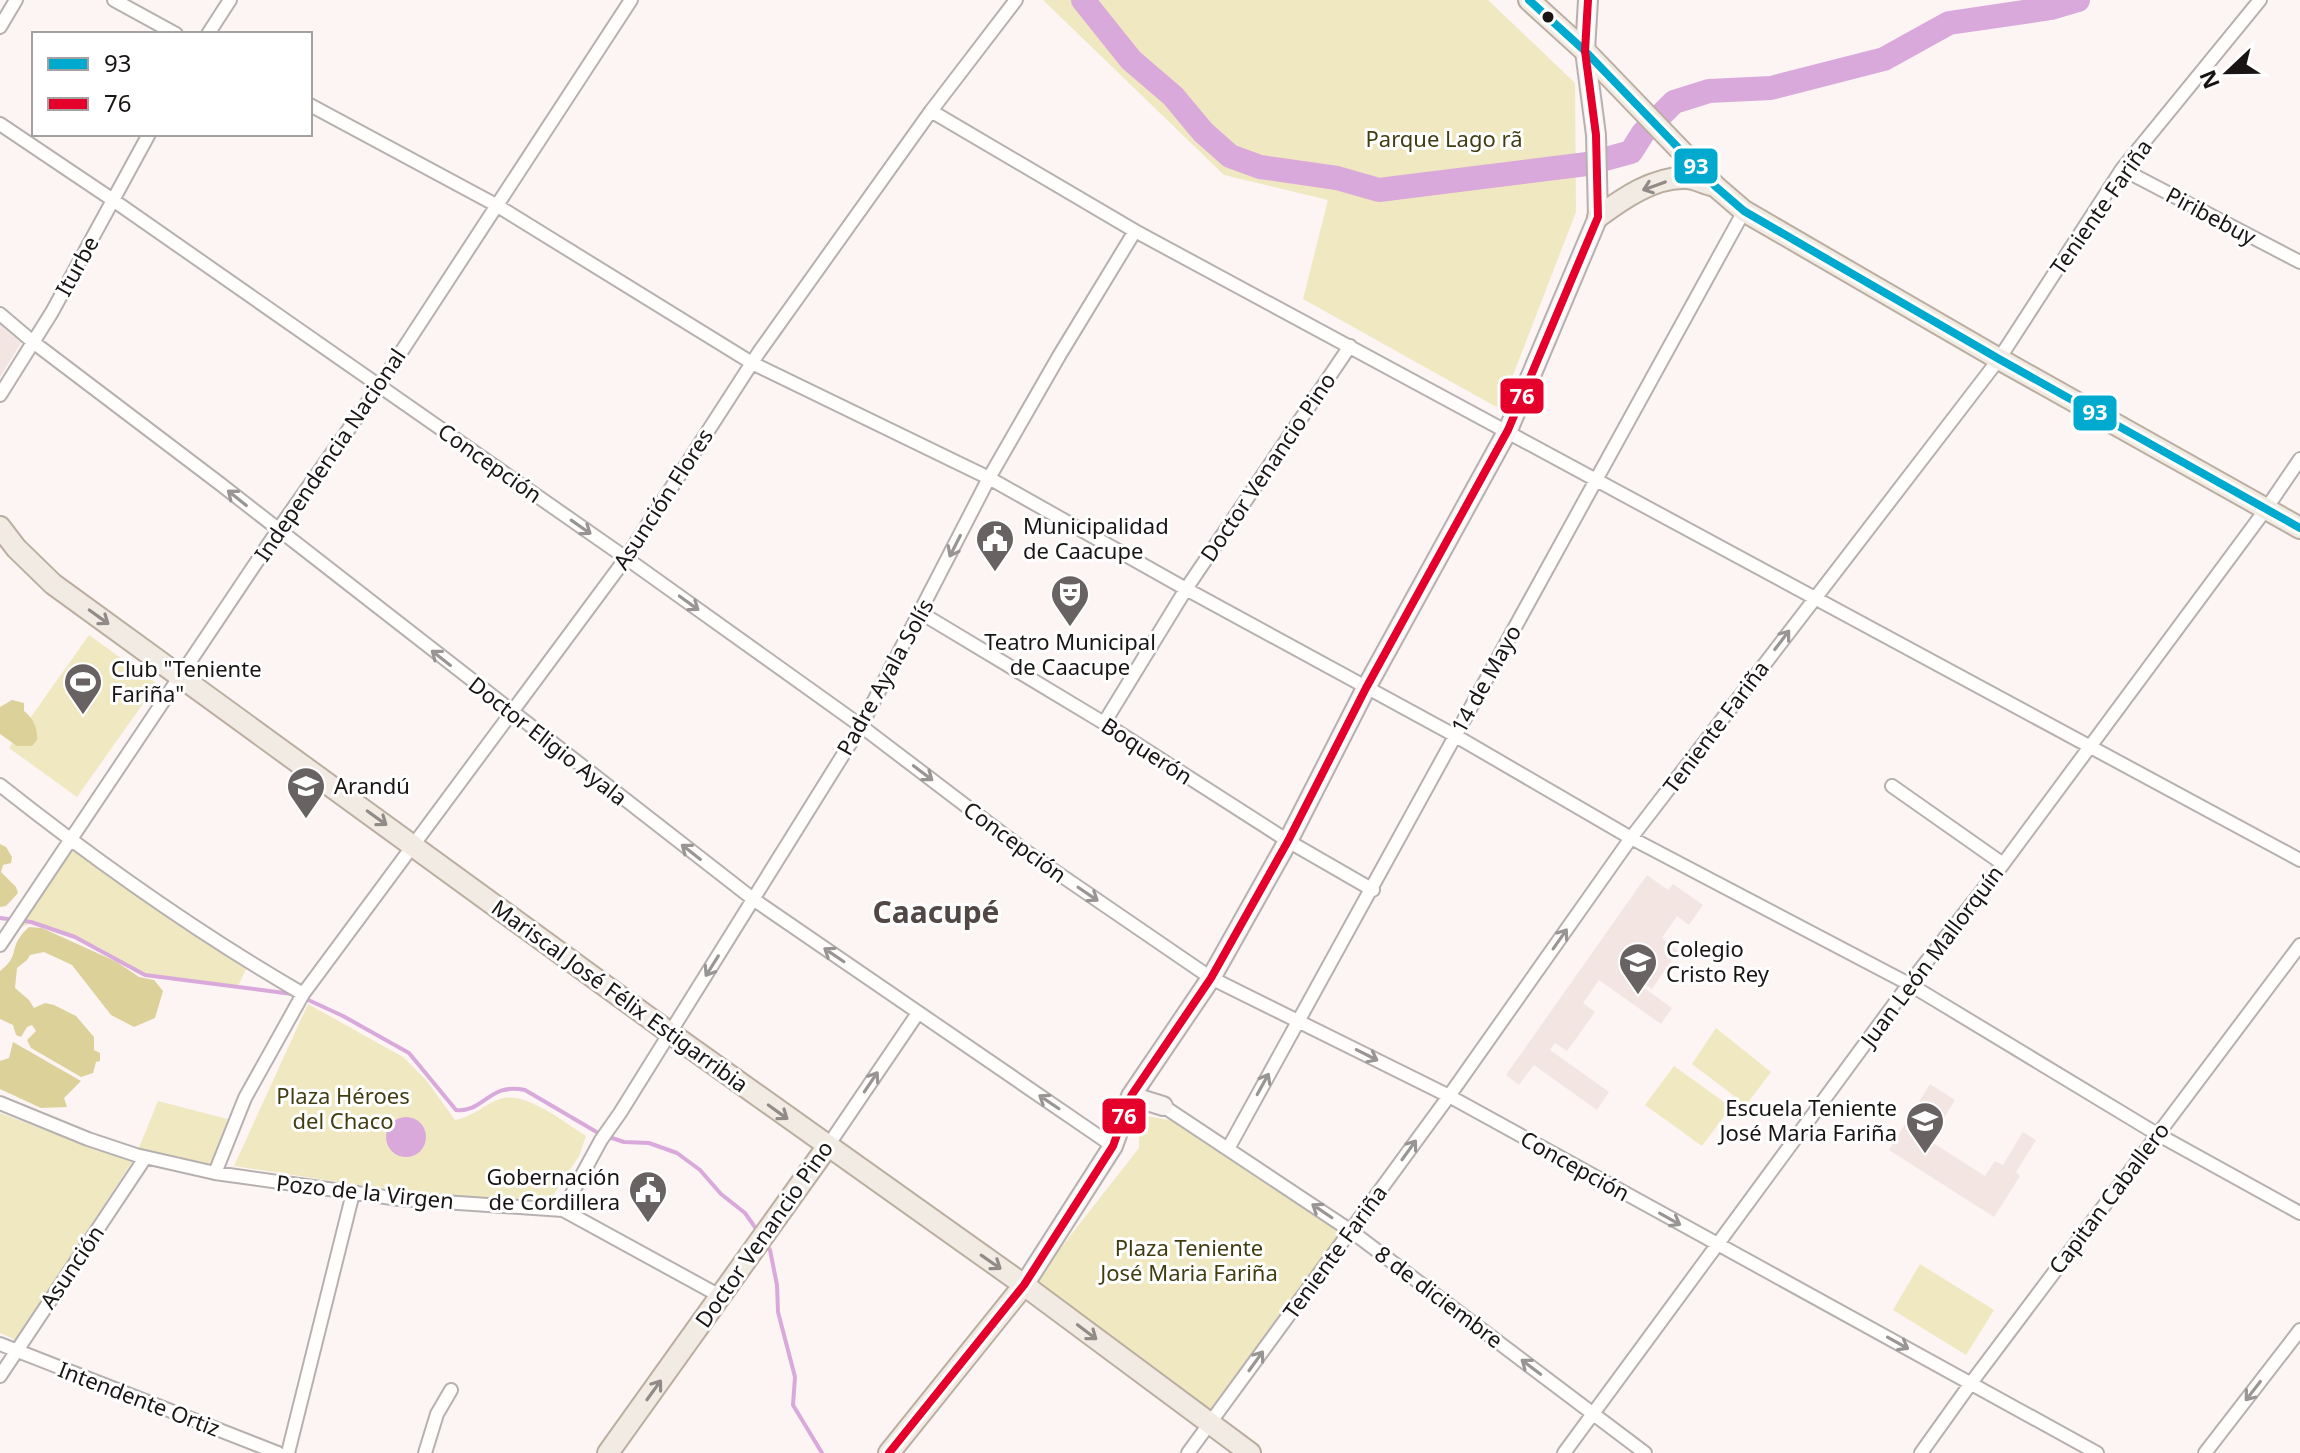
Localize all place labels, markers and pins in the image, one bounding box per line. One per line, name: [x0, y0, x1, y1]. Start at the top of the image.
unlabelled marker: [1540, 9, 1556, 25]
place label: Municipalidad de Caacupe: [1023, 510, 1169, 565]
public building icon: Municipalidad de Caacupe: [974, 518, 1016, 573]
theatre icon: Teatro Municipal de Caacupe: [1049, 573, 1091, 628]
place label: Teatro Municipal de Caacupe: [984, 626, 1156, 681]
place label: Club "Teniente Fariña": [111, 653, 262, 708]
sports icon: Club "Teniente Fariña": [62, 661, 104, 716]
school or university icon: Arandú: [285, 765, 327, 820]
place label: Arandú: [334, 770, 410, 800]
place label: Colegio Cristo Rey: [1666, 933, 1770, 988]
school or university icon: Colegio Cristo Rey: [1617, 941, 1659, 996]
place label: Escuela Teniente José Maria Fariña: [1717, 1092, 1897, 1147]
school or university icon: Escuela Teniente José Maria Fariña: [1904, 1100, 1946, 1155]
place label: Gobernación de Cordillera: [487, 1161, 620, 1216]
public building icon: Gobernación de Cordillera: [627, 1169, 669, 1224]

